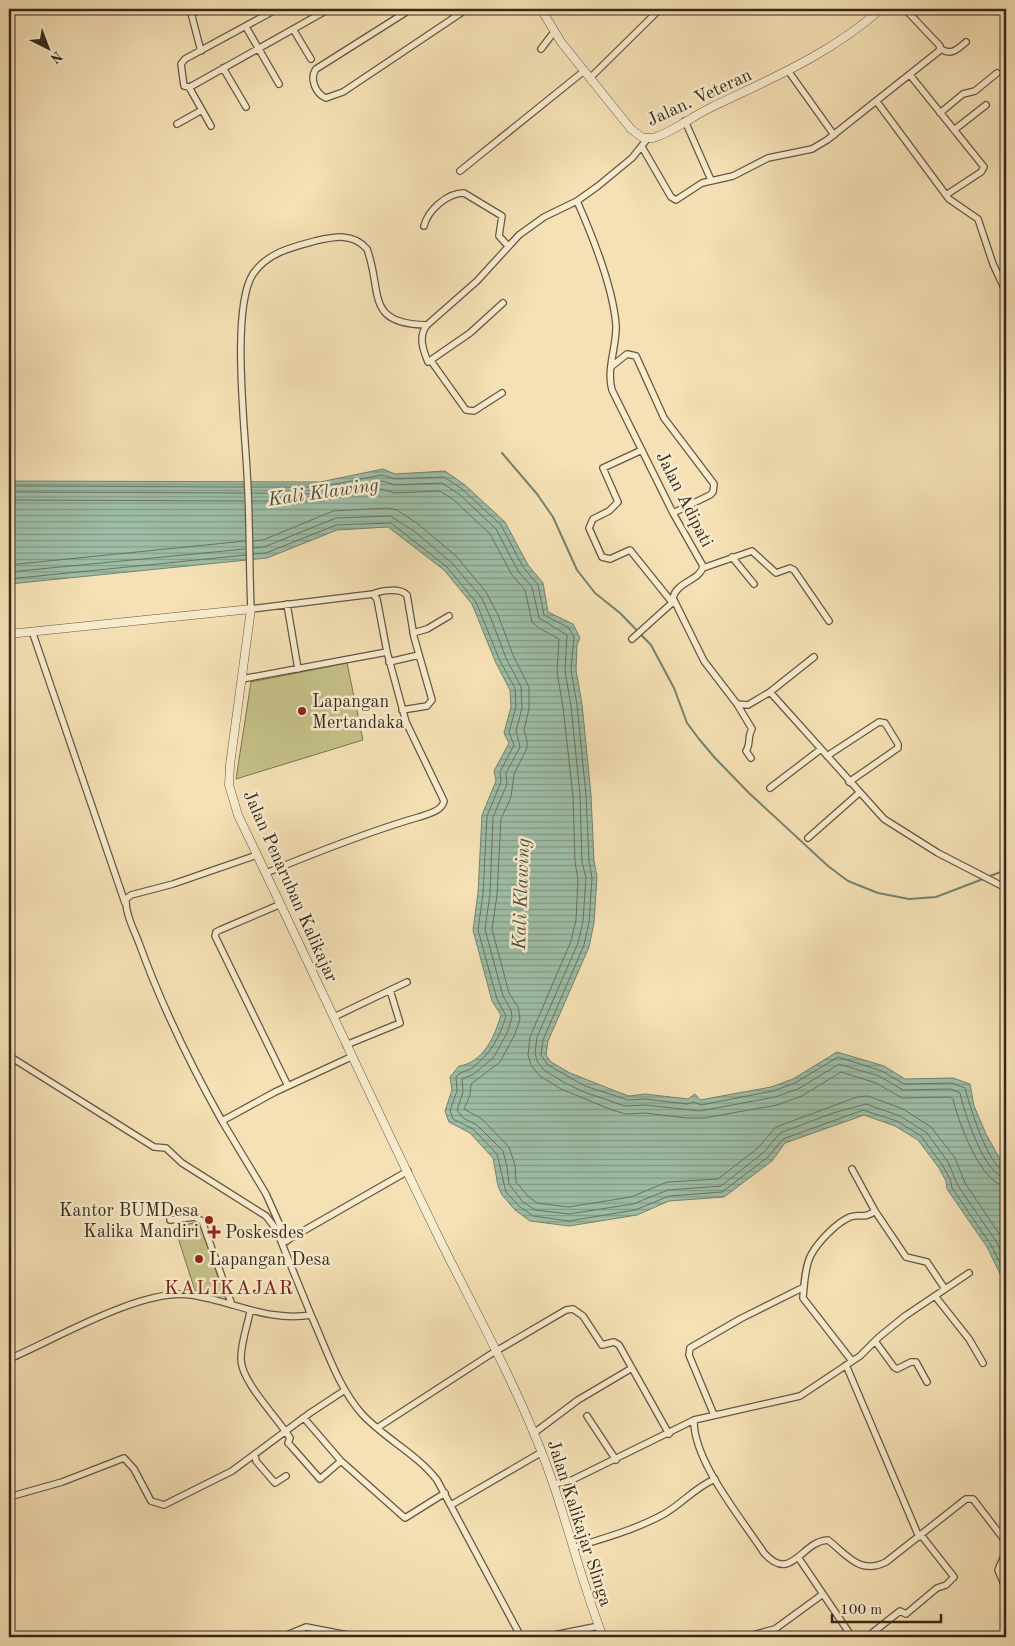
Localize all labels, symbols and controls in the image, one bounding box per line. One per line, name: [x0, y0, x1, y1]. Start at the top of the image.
north arrow: [22, 22, 72, 72]
text: N: [47, 48, 65, 66]
street label: Jalan. Veteran: [644, 66, 755, 130]
street label: Jalan Adipati: [652, 449, 716, 550]
water label: Kali Klawing: [266, 476, 380, 511]
place label: Lapangan Mertandaka: [312, 693, 404, 732]
marker: Lapangan Mertandaka: [296, 705, 308, 717]
street label: Jalan Penaruban Kalikajar: [240, 788, 341, 985]
water label: Kali Klawing: [511, 838, 534, 951]
place label: Kantor BUMDesa Kalika Mandiri: [59, 1202, 199, 1241]
marker: Kantor BUMDesa Kalika Mandiri: [203, 1214, 215, 1226]
place label: Poskesdes: [225, 1224, 304, 1242]
marker: Poskesdes: [207, 1225, 221, 1239]
place label: Lapangan Desa: [209, 1251, 330, 1269]
marker: Lapangan Desa: [193, 1253, 205, 1265]
district label: KALIKAJAR: [164, 1279, 294, 1299]
street label: Jalan Kalikajar Slinga: [544, 1438, 615, 1609]
scale bar: [832, 1591, 941, 1623]
text: 100 m: [840, 1603, 882, 1618]

